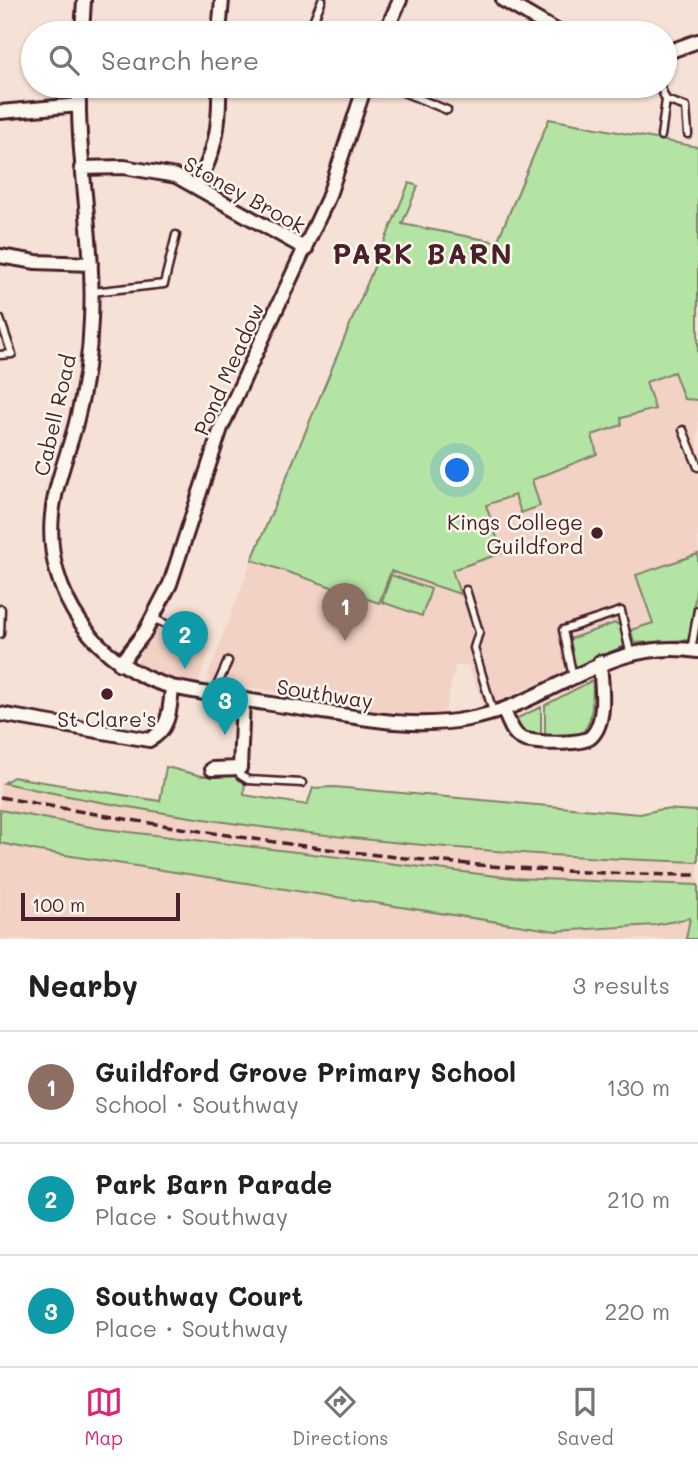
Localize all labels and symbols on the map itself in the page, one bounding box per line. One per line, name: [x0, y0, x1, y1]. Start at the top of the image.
street label: Stoney Brook: [179, 149, 311, 239]
district label: PARK BARN: [332, 235, 514, 271]
street label: Pond Meadow: [187, 299, 269, 439]
street label: Cabell Road: [27, 352, 81, 478]
your location: [440, 453, 474, 487]
place label: Kings College Guildford: [447, 508, 583, 559]
marker: Kings College Guildford: [589, 525, 605, 541]
pin: 1: [322, 583, 368, 641]
pin: 2: [162, 611, 208, 669]
street label: Southway: [275, 672, 375, 714]
pin: 3: [202, 677, 248, 735]
marker: St Clare's: [99, 686, 115, 702]
place label: St Clare's: [57, 705, 157, 732]
scale bar: [21, 890, 180, 922]

